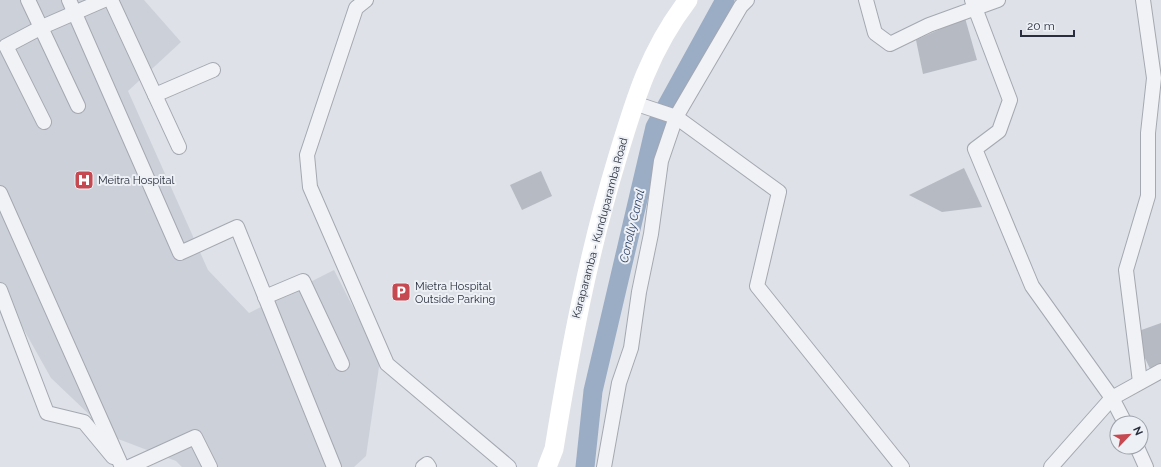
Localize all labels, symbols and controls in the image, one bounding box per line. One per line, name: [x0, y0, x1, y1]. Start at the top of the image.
scale bar: [1021, 12, 1074, 38]
text: 20 m: [1027, 19, 1055, 33]
street label: Karaparamba - Kunduparamba Road: [570, 136, 630, 320]
hospital icon: Meitra Hospital: [73, 169, 95, 191]
place label: Meitra Hospital: [98, 174, 174, 187]
water label: Conolly Canal: [617, 188, 647, 264]
place label: Mietra Hospital Outside Parking: [415, 280, 495, 306]
parking icon: Mietra Hospital Outside Parking: [390, 281, 412, 303]
north arrow: [1109, 415, 1149, 455]
text: N: [1130, 424, 1145, 438]

